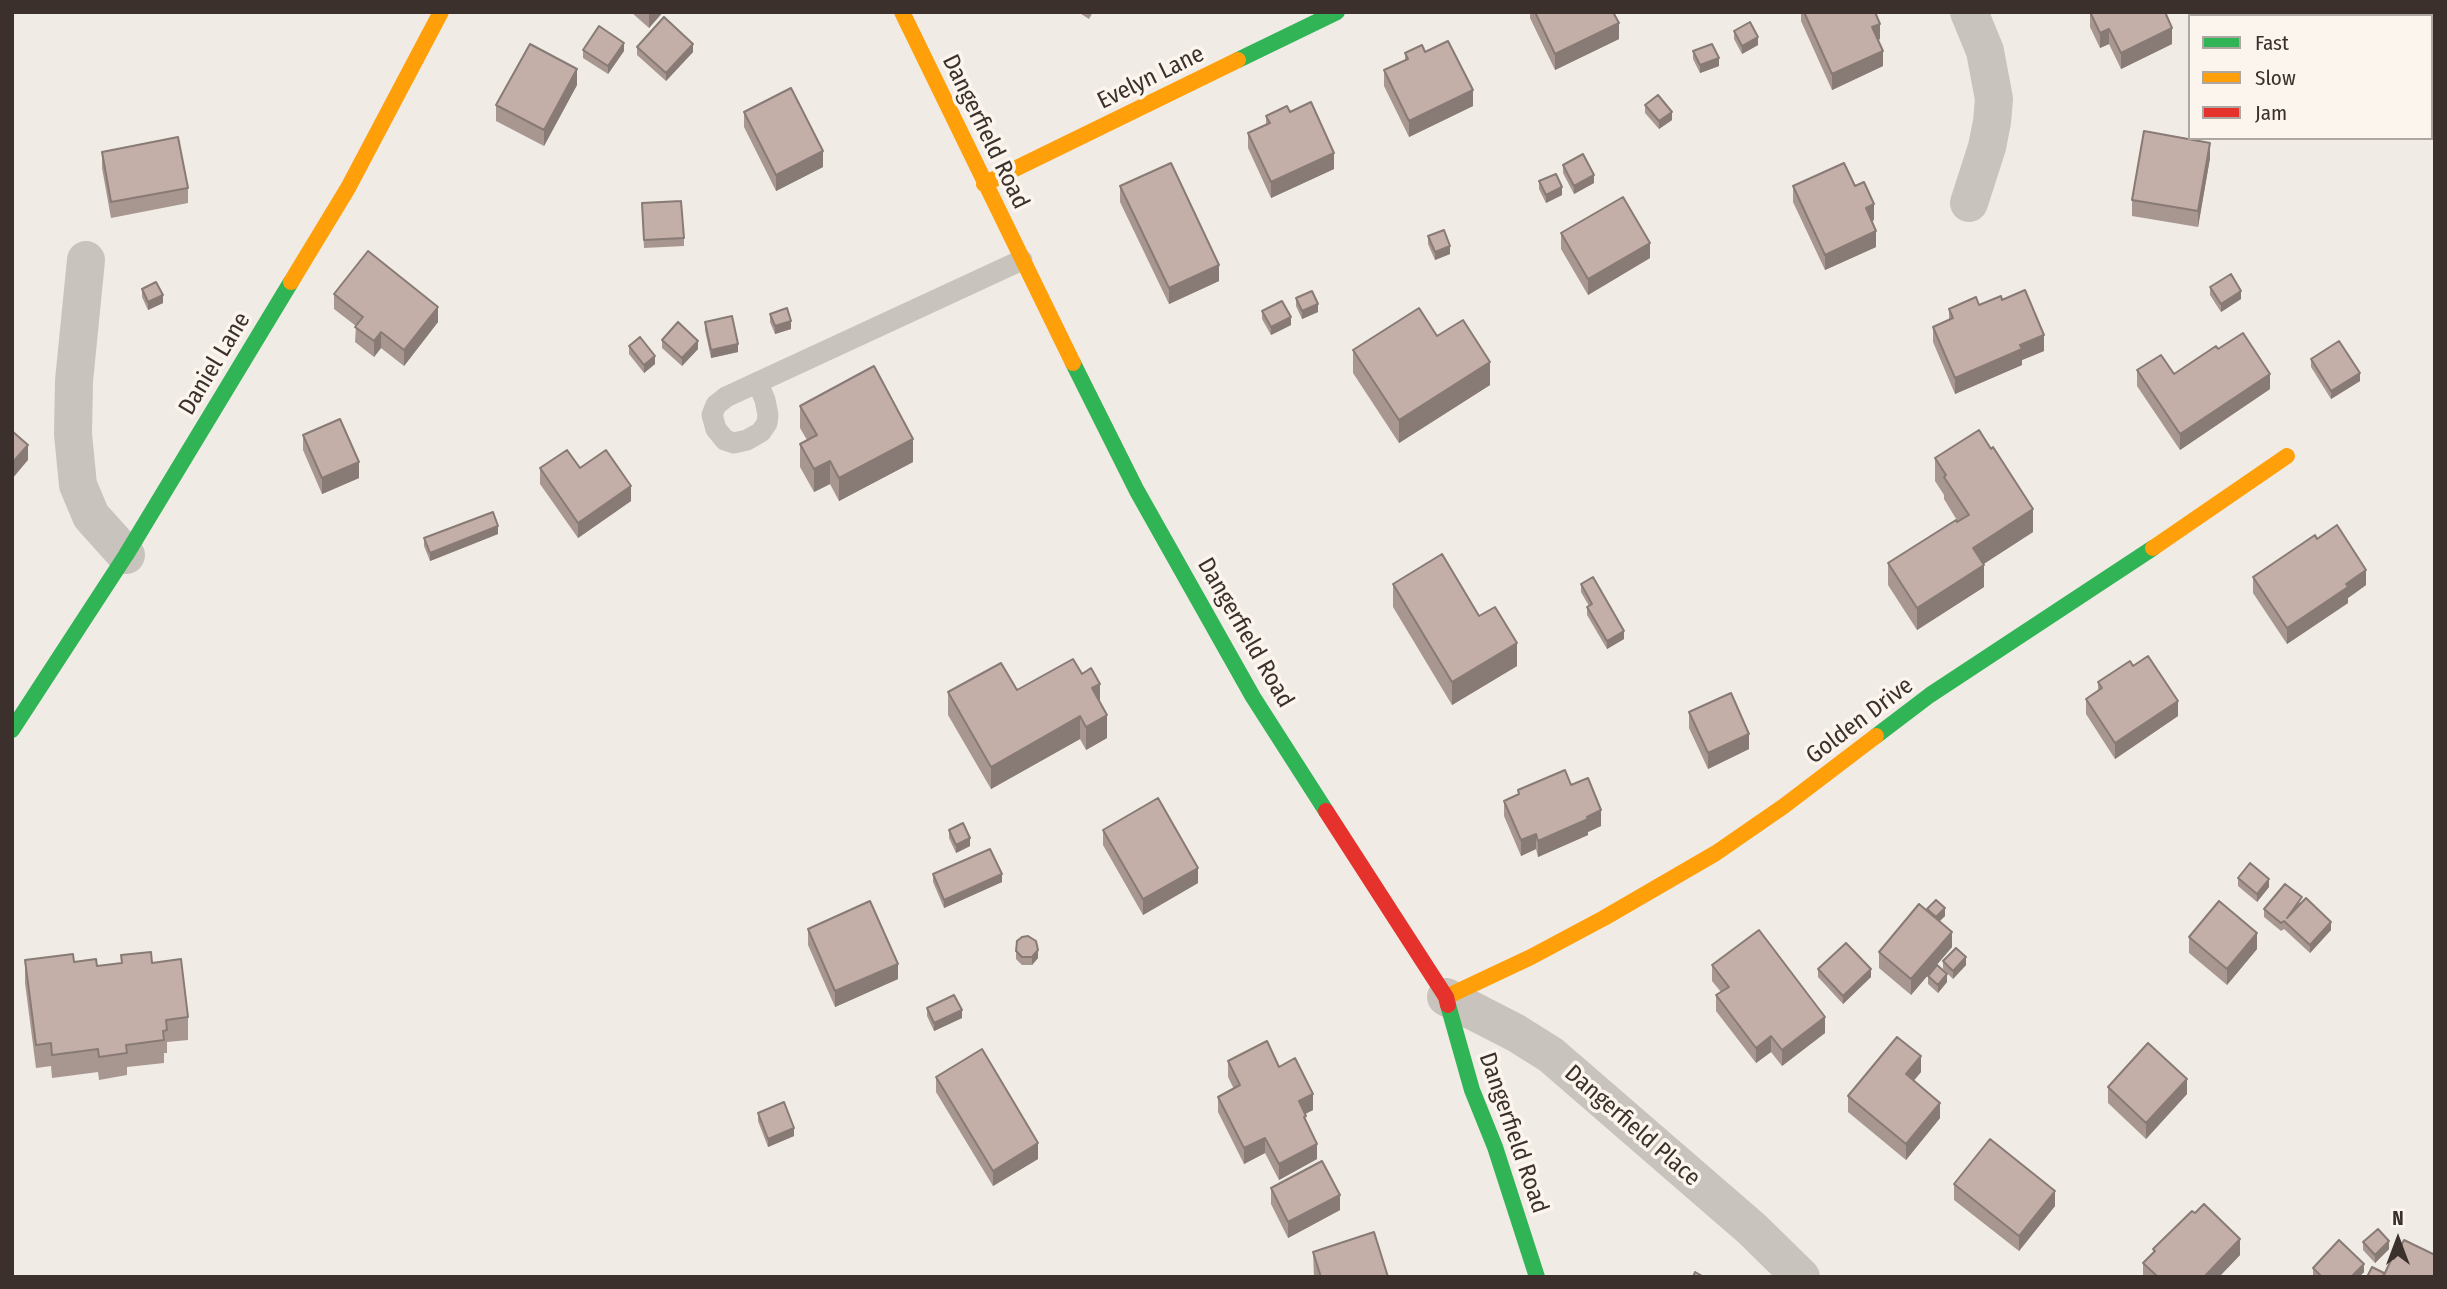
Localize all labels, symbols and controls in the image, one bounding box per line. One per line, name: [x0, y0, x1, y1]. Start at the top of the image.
legend: [2188, 14, 2433, 140]
text: Fast: [2255, 30, 2289, 56]
street label: Evelyn Lane: [1093, 40, 1209, 116]
street label: Dangerfield Road: [935, 50, 1035, 214]
text: Slow: [2255, 65, 2296, 91]
text: Jam: [2255, 100, 2287, 126]
street label: Daniel Lane: [173, 307, 257, 421]
street label: Dangerfield Road: [1190, 553, 1300, 713]
street label: Golden Drive: [1801, 671, 1919, 771]
street label: Dangerfield Road: [1472, 1049, 1554, 1217]
street label: Dangerfield Place: [1558, 1059, 1706, 1193]
north arrow: [2363, 1205, 2433, 1275]
text: N: [2392, 1207, 2404, 1230]

